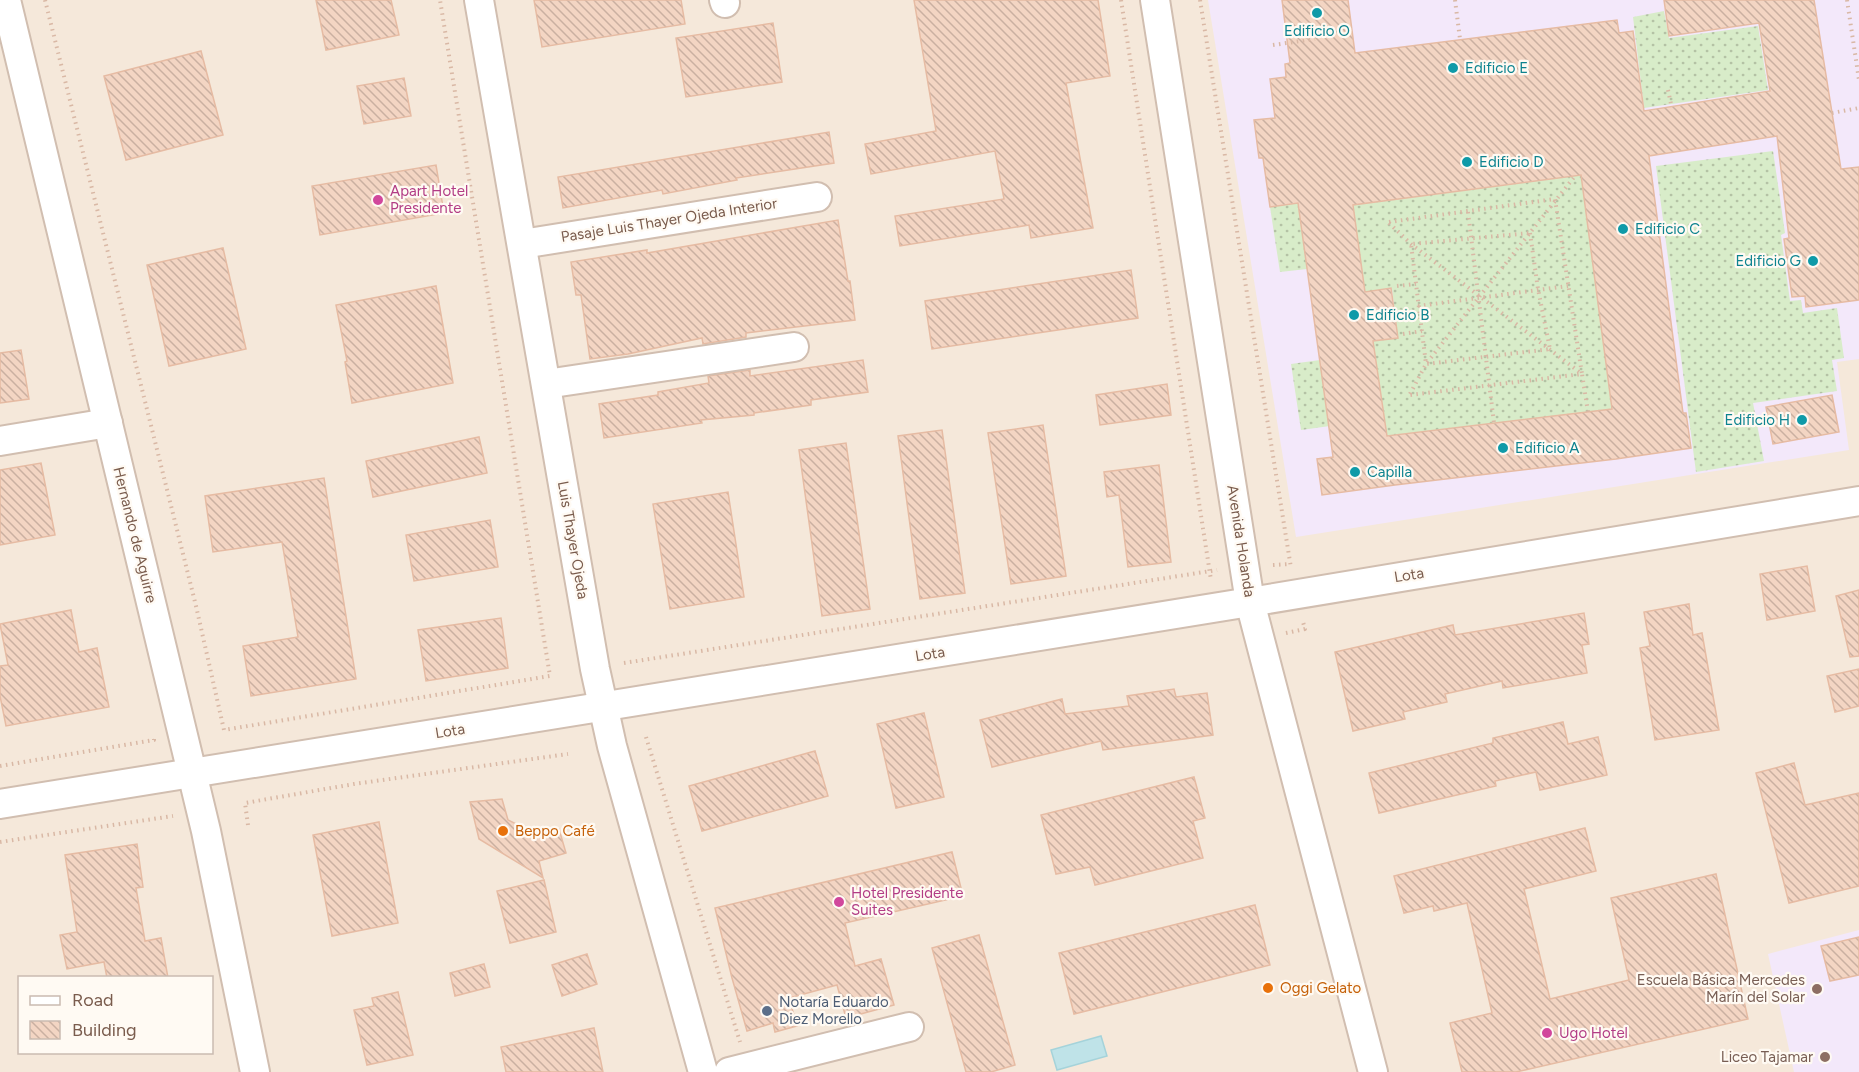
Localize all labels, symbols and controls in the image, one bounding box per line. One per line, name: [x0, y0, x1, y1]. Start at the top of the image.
marker: Edificio O: [1310, 6, 1324, 20]
place label: Edificio O: [1284, 22, 1350, 40]
place label: Edificio E: [1465, 59, 1528, 77]
marker: Edificio E: [1446, 61, 1460, 75]
place label: Edificio D: [1479, 153, 1544, 171]
marker: Edificio D: [1460, 155, 1474, 169]
place label: Apart Hotel Presidente: [390, 182, 468, 217]
marker: Apart Hotel Presidente: [371, 193, 385, 207]
street label: Pasaje Luis Thayer Ojeda Interior: [560, 194, 778, 246]
place label: Edificio C: [1635, 220, 1700, 238]
marker: Edificio C: [1616, 222, 1630, 236]
place label: Edificio G: [1735, 252, 1801, 270]
marker: Edificio G: [1806, 254, 1820, 268]
place label: Edificio B: [1366, 306, 1429, 324]
marker: Edificio B: [1347, 308, 1361, 322]
place label: Edificio H: [1725, 411, 1790, 429]
marker: Edificio H: [1795, 413, 1809, 427]
place label: Edificio A: [1515, 439, 1579, 457]
marker: Edificio A: [1496, 441, 1510, 455]
place label: Capilla: [1367, 463, 1412, 481]
street label: Hernando de Aguirre: [109, 465, 161, 605]
marker: Capilla: [1348, 465, 1362, 479]
street label: Luis Thayer Ojeda: [554, 480, 592, 600]
street label: Avenida Holanda: [1223, 484, 1259, 598]
street label: Lota: [1393, 564, 1425, 586]
street label: Lota: [914, 643, 946, 665]
street label: Lota: [434, 720, 466, 742]
place label: Beppo Café: [515, 822, 595, 840]
marker: Beppo Café: [496, 824, 510, 838]
place label: Hotel Presidente Suites: [851, 884, 963, 919]
marker: Hotel Presidente Suites: [832, 895, 846, 909]
place label: Escuela Básica Mercedes Marín del Solar: [1637, 971, 1805, 1006]
legend: [18, 976, 213, 1054]
place label: Oggi Gelato: [1280, 979, 1362, 997]
marker: Oggi Gelato: [1261, 981, 1275, 995]
marker: Escuela Básica Mercedes Marín del Solar: [1810, 982, 1824, 996]
text: Road: [72, 989, 113, 1011]
place label: Notaría Eduardo Diez Morello: [779, 993, 889, 1028]
marker: Notaría Eduardo Diez Morello: [760, 1004, 774, 1018]
text: Building: [72, 1019, 137, 1041]
place label: Ugo Hotel: [1559, 1024, 1628, 1042]
marker: Ugo Hotel: [1540, 1026, 1554, 1040]
place label: Liceo Tajamar: [1721, 1048, 1813, 1066]
marker: Liceo Tajamar: [1818, 1050, 1832, 1064]

